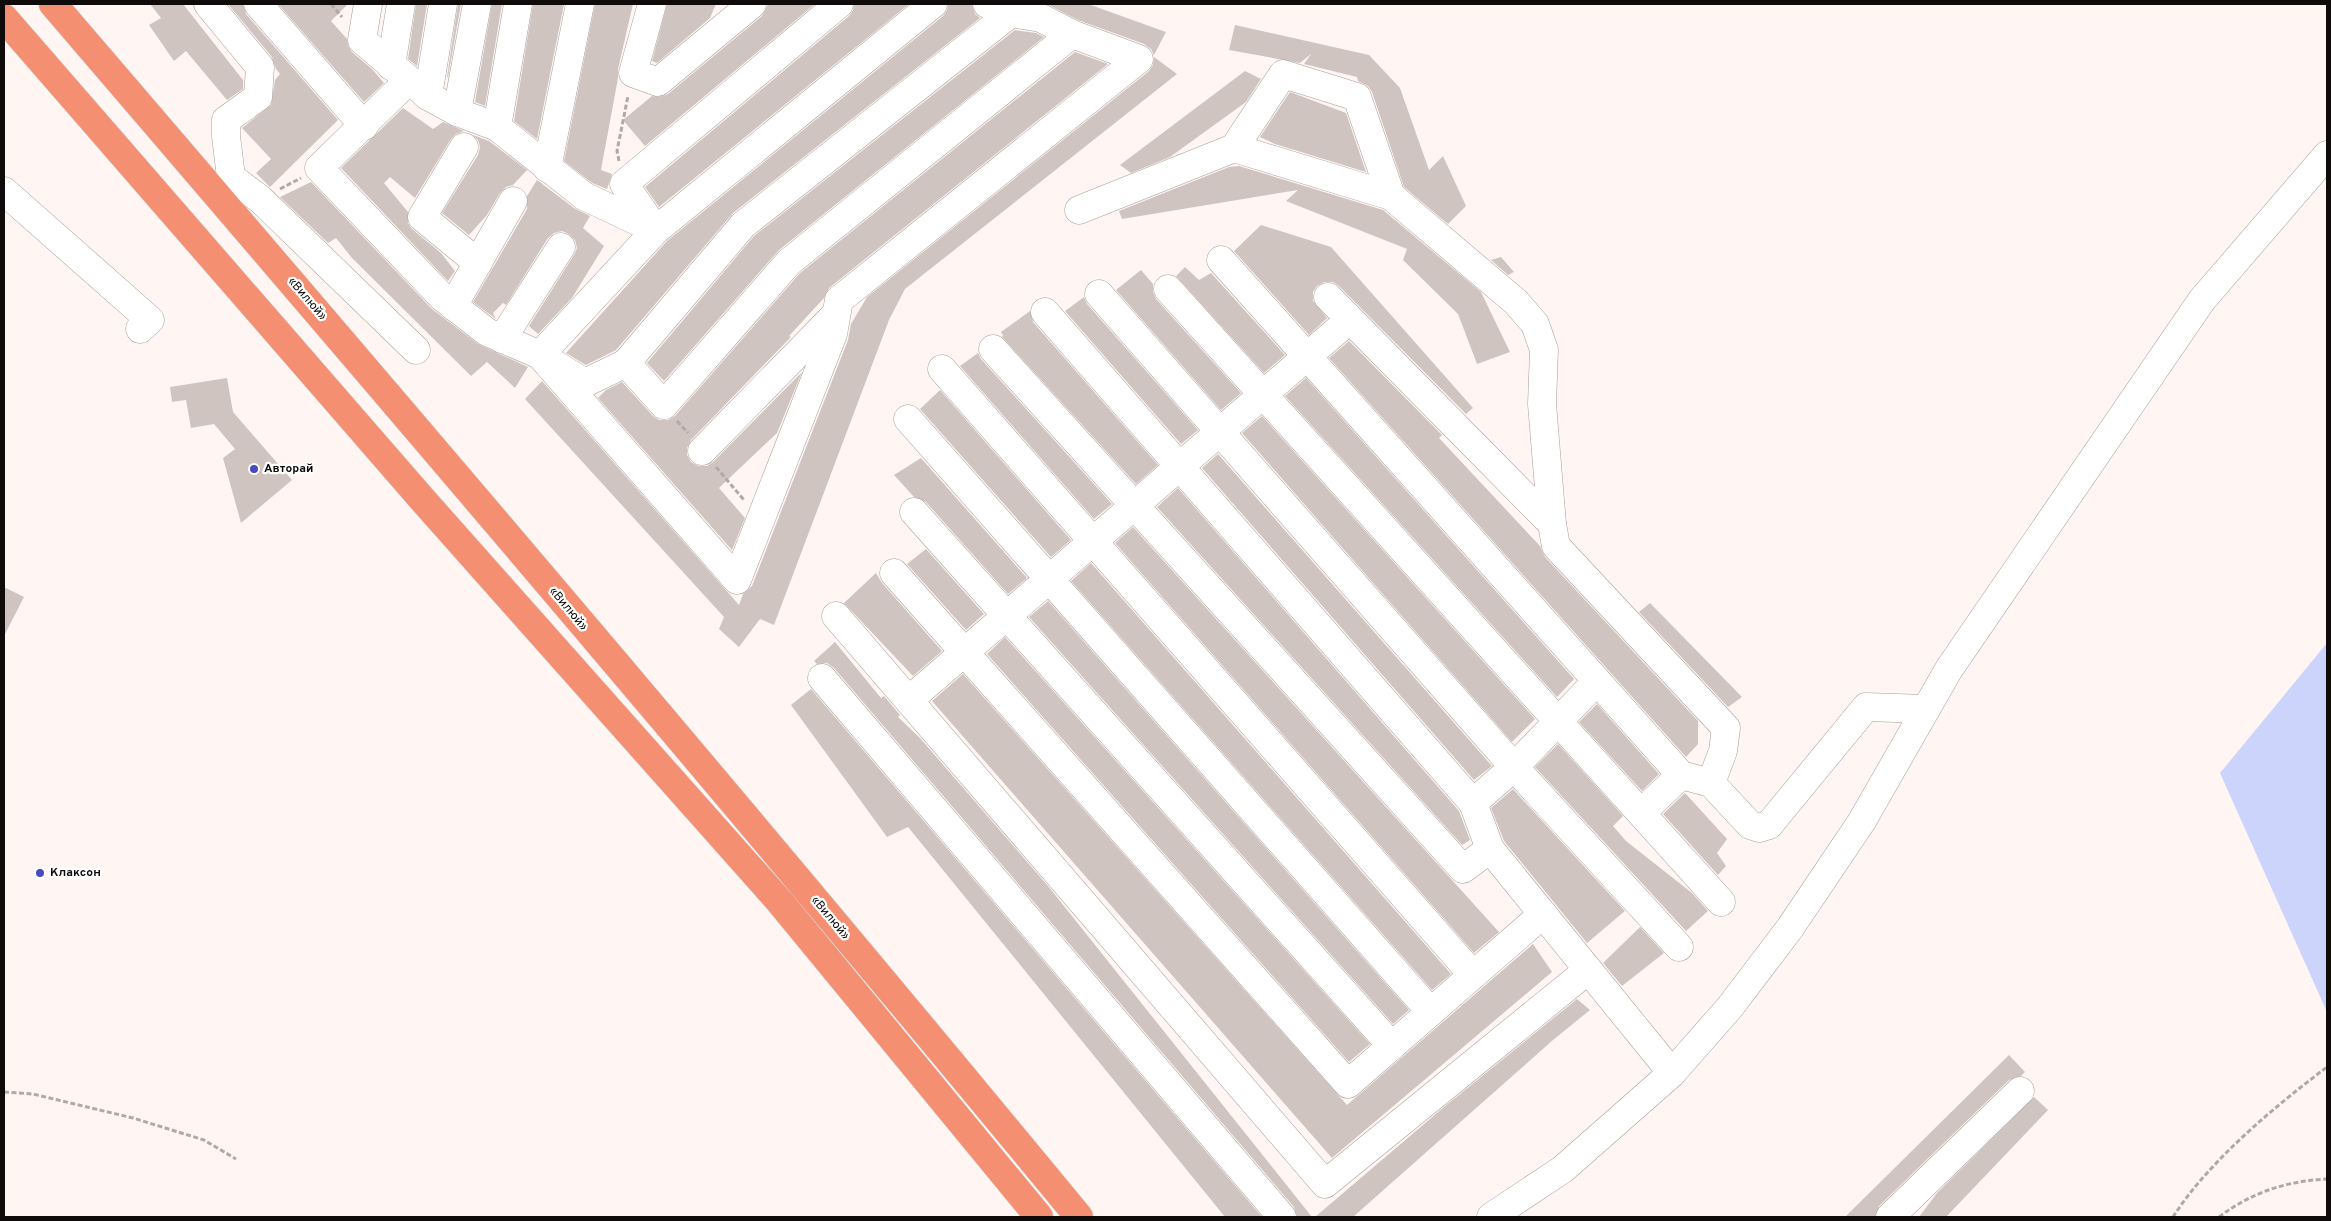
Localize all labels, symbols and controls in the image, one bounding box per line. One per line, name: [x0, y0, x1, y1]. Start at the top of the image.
street label: «Вилюй»: [284, 274, 330, 324]
place label: Авторай: [264, 461, 313, 477]
marker: Авторай: [248, 463, 260, 475]
street label: «Вилюй»: [545, 584, 591, 634]
place label: Клаксон: [50, 865, 101, 881]
marker: Клаксон: [34, 867, 46, 879]
street label: «Вилюй»: [807, 893, 853, 943]

